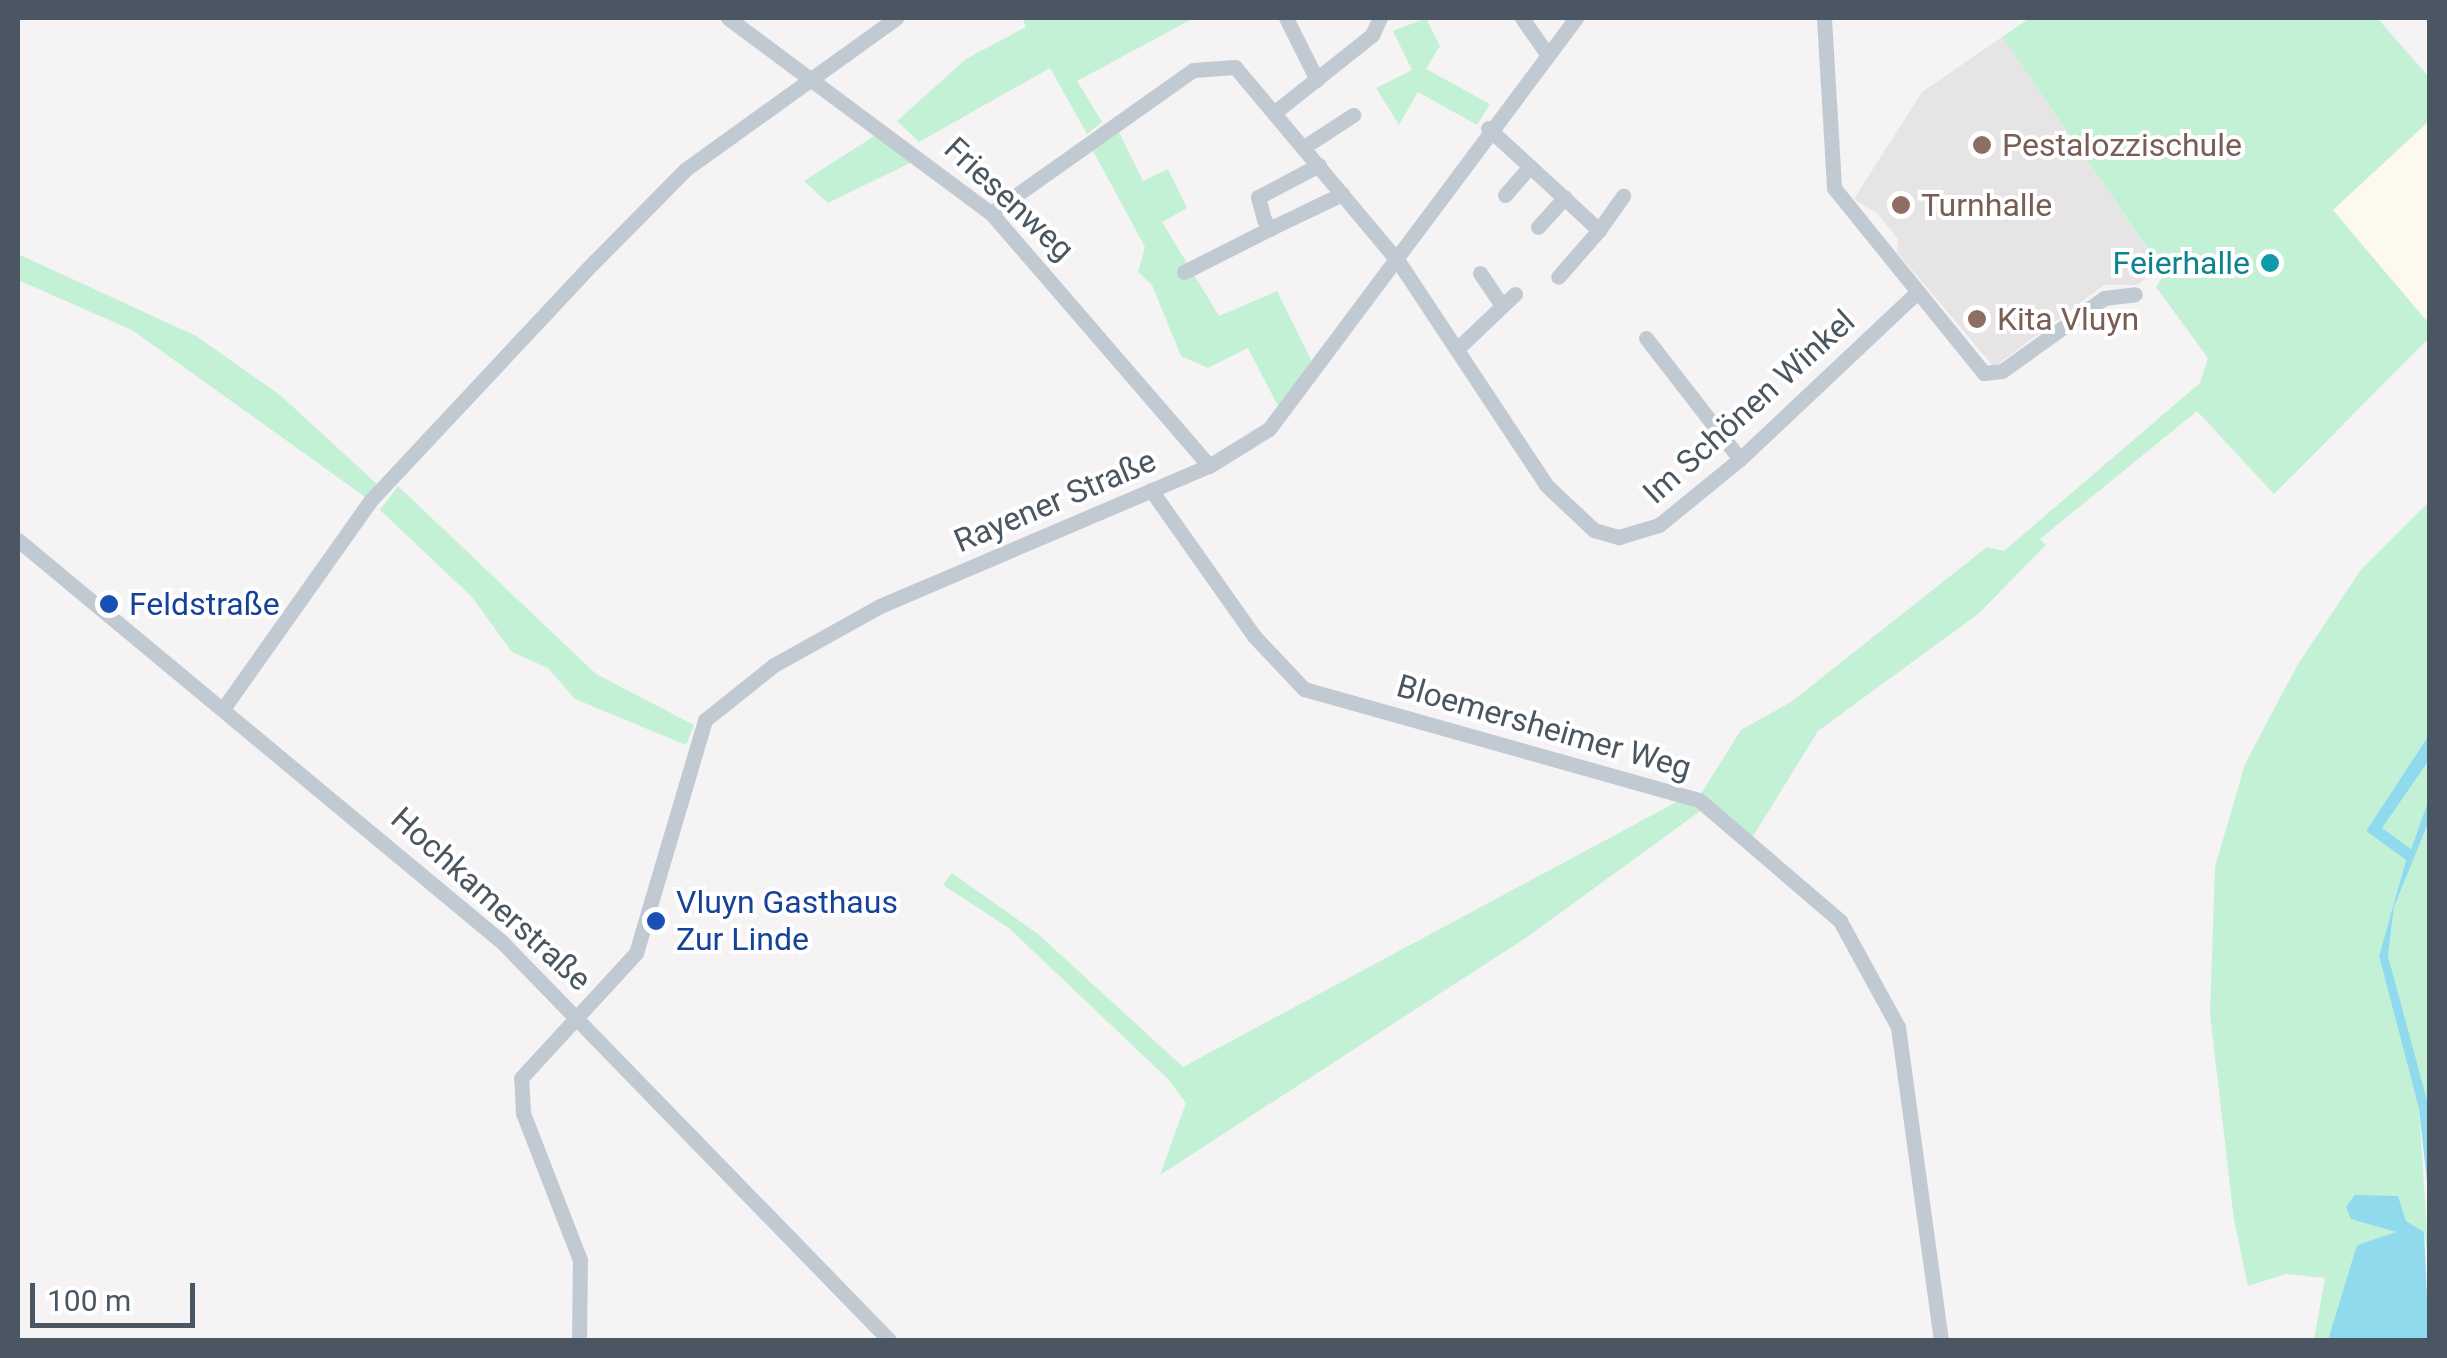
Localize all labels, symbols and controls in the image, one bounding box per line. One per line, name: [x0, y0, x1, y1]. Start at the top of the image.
place label: Pestalozzischule: [2002, 126, 2242, 164]
street label: Friesenweg: [936, 129, 1082, 269]
marker: Pestalozzischule: [1971, 134, 1993, 156]
place label: Turnhalle: [1921, 186, 2052, 224]
marker: Turnhalle: [1890, 194, 1912, 216]
place label: Feierhalle: [2113, 244, 2250, 282]
marker: Feierhalle: [2259, 252, 2281, 274]
place label: Kita Vluyn: [1997, 300, 2139, 338]
street label: Im Schönen Winkel: [1635, 302, 1863, 512]
marker: Kita Vluyn: [1966, 308, 1988, 330]
street label: Rayener Straße: [948, 441, 1162, 561]
place label: Feldstraße: [129, 585, 280, 623]
marker: Feldstraße: [98, 593, 120, 615]
street label: Bloemersheimer Weg: [1392, 667, 1696, 787]
street label: Hochkamerstraße: [383, 799, 599, 999]
place label: Vluyn Gasthaus Zur Linde: [676, 884, 898, 959]
marker: Vluyn Gasthaus Zur Linde: [645, 910, 667, 932]
scale bar: [35, 1263, 200, 1325]
text: 100 m: [47, 1283, 131, 1318]

